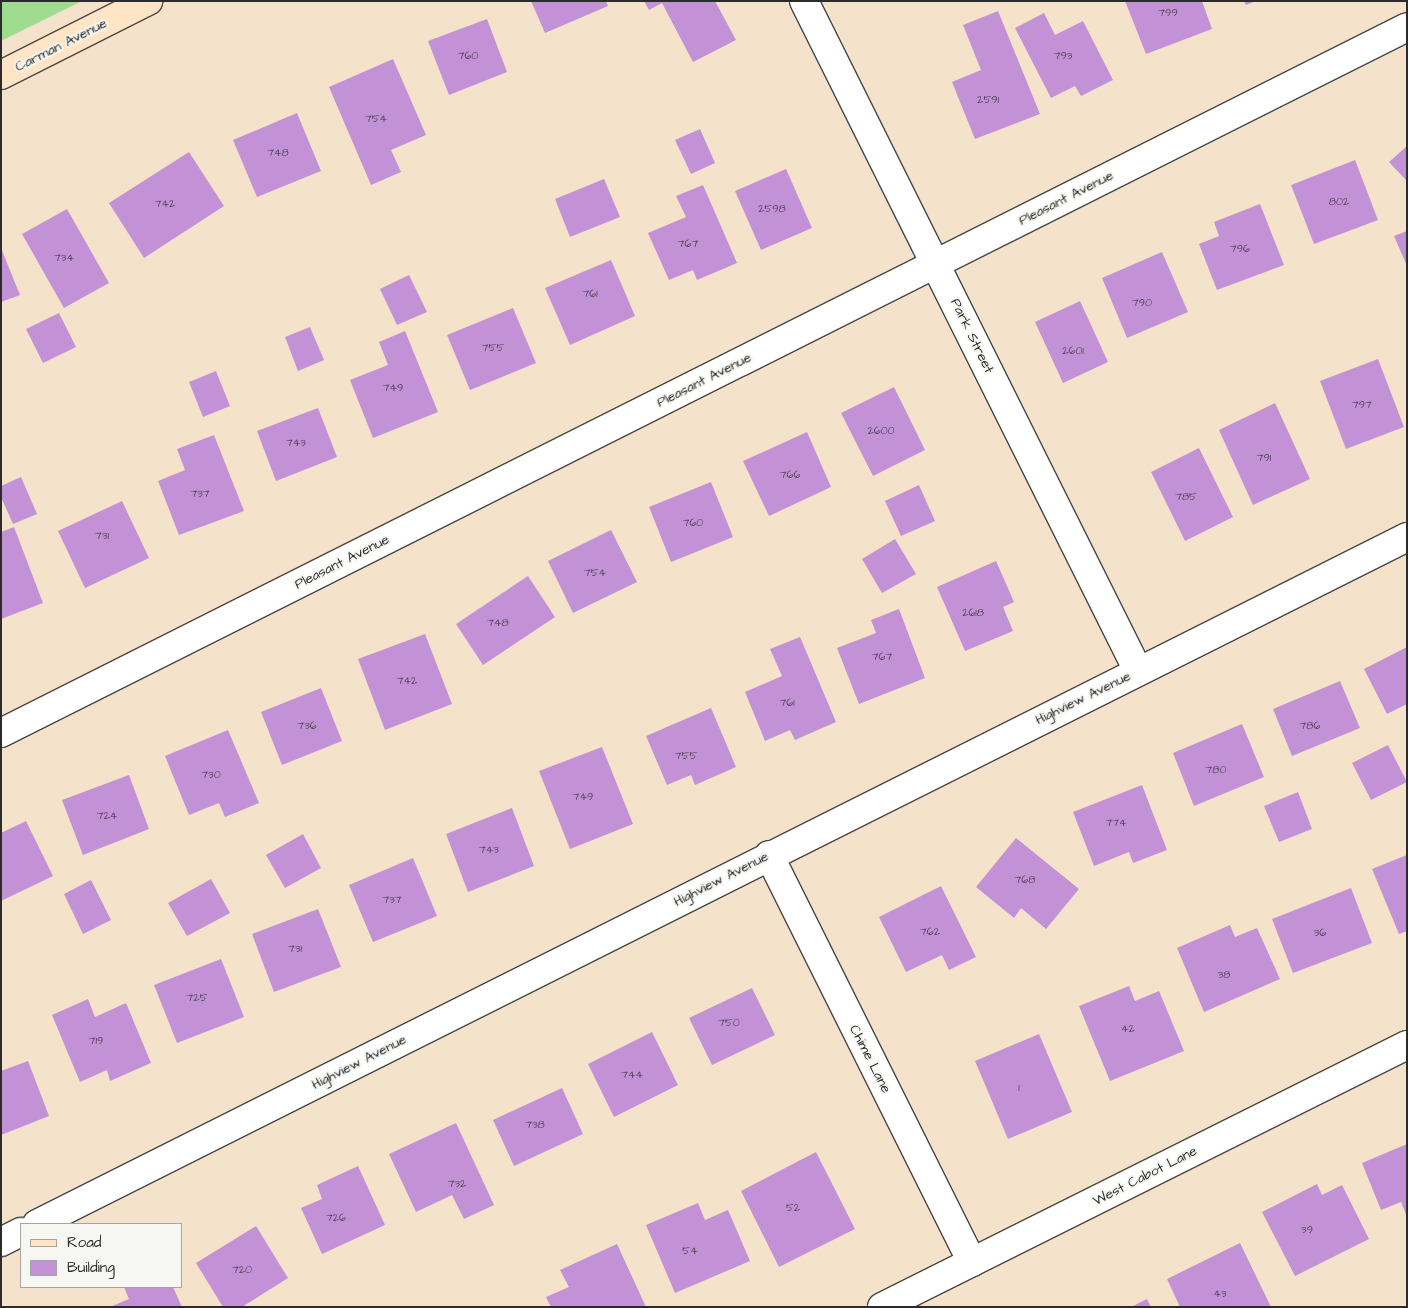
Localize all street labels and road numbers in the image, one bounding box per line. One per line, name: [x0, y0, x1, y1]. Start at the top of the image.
street label: Carman Avenue: [12, 15, 110, 75]
street label: Pleasant Avenue: [1016, 167, 1116, 229]
street label: Park Street: [947, 296, 997, 376]
street label: Pleasant Avenue: [654, 349, 754, 411]
street label: Pleasant Avenue: [292, 531, 392, 593]
street label: Highview Avenue: [1033, 668, 1133, 728]
street label: Highview Avenue: [671, 848, 771, 910]
street label: Chime Lane: [846, 1022, 894, 1096]
street label: Highview Avenue: [309, 1031, 409, 1093]
street label: West Cabot Lane: [1090, 1143, 1200, 1209]

